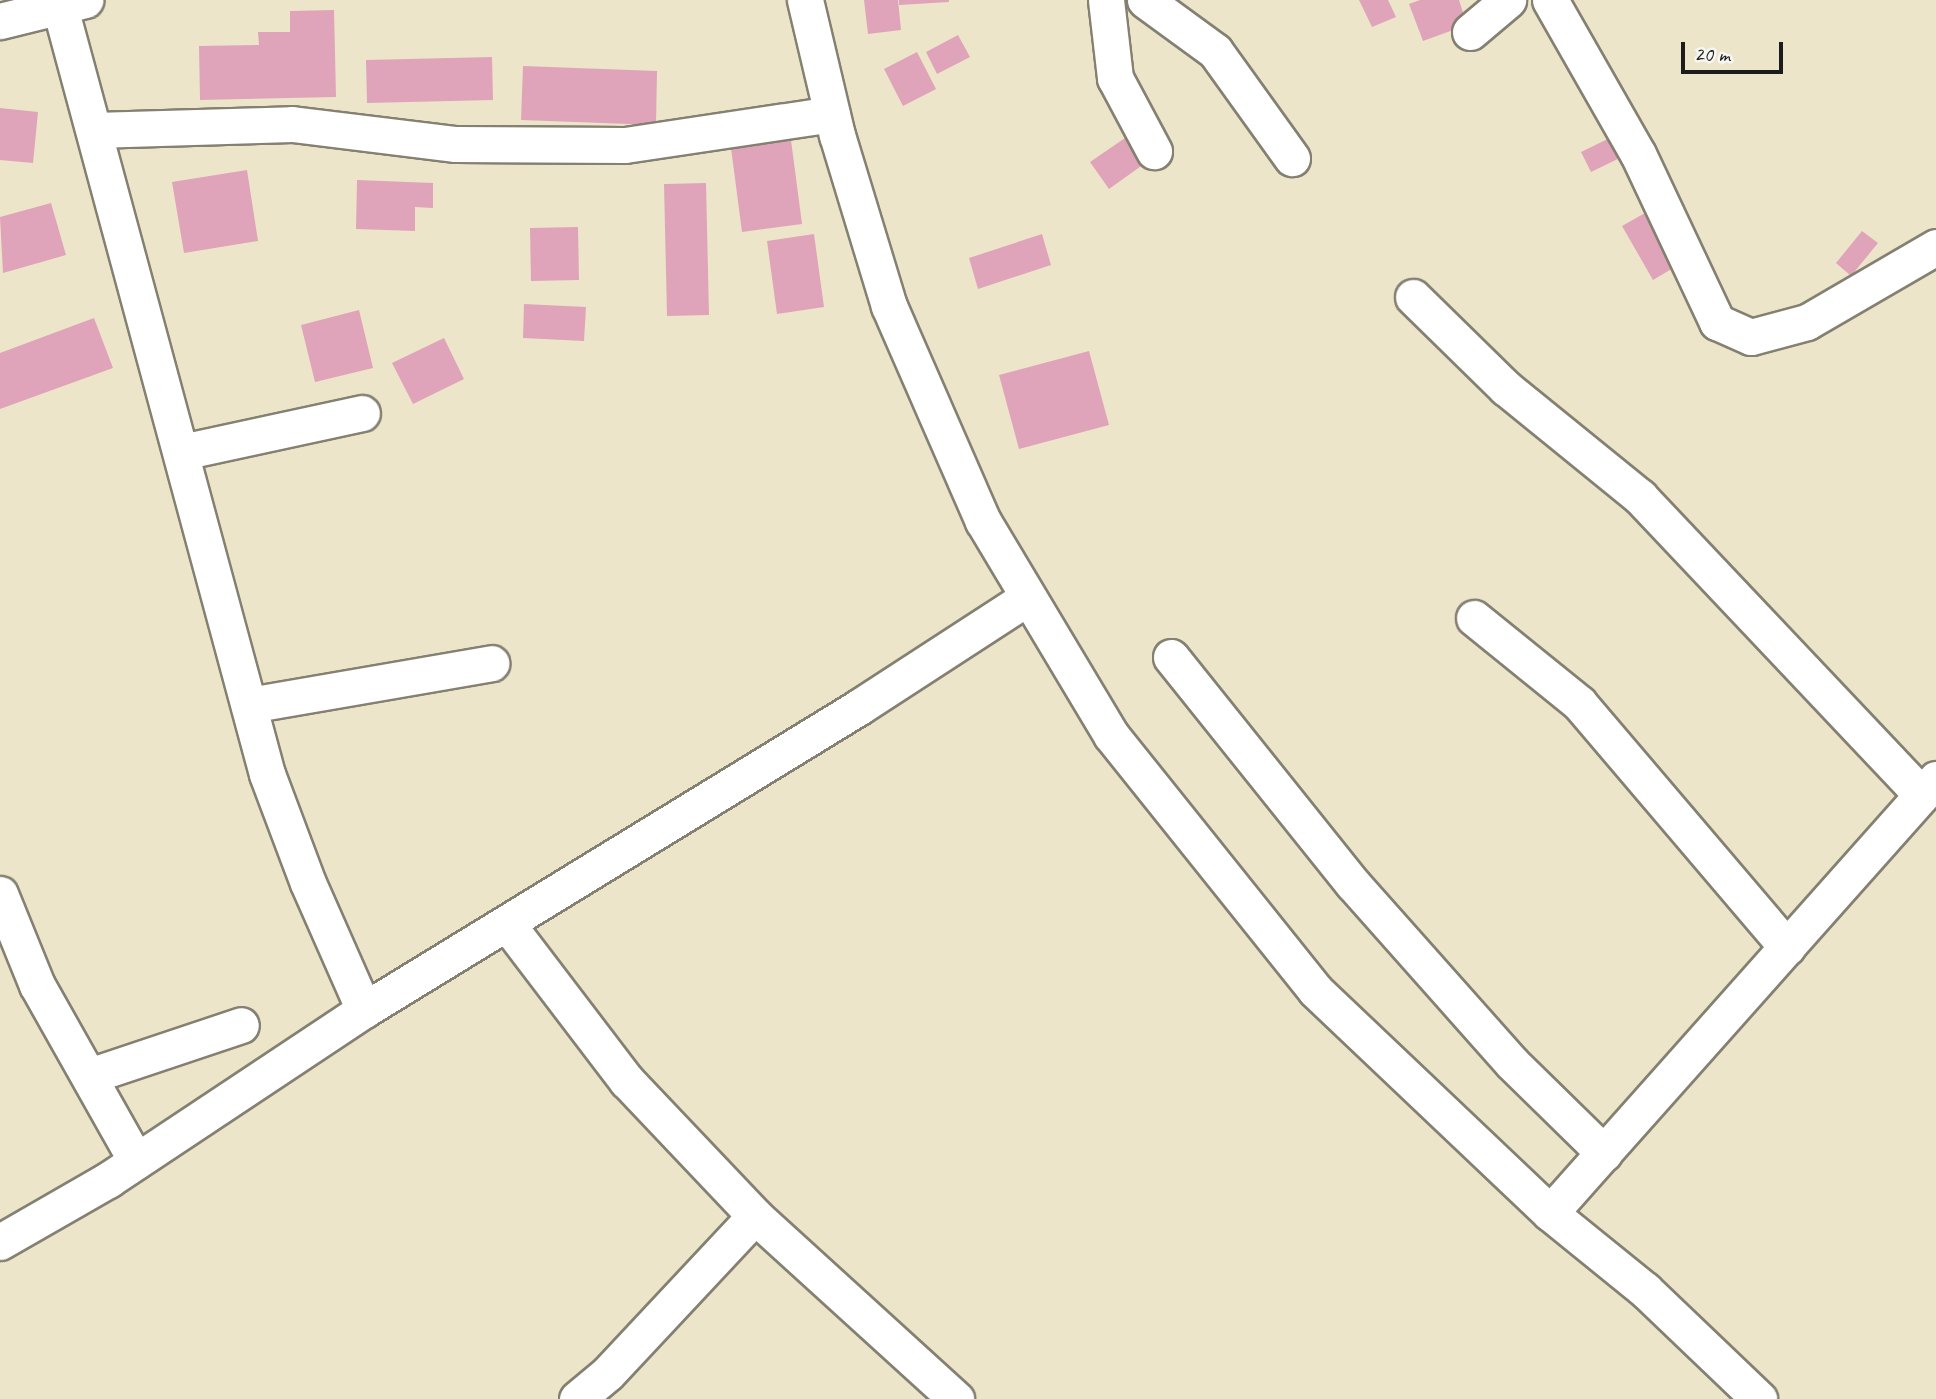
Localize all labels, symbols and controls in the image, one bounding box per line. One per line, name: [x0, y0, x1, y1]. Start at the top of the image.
scale bar: [1684, 28, 1786, 72]
text: 20 m: [1694, 41, 1730, 67]

